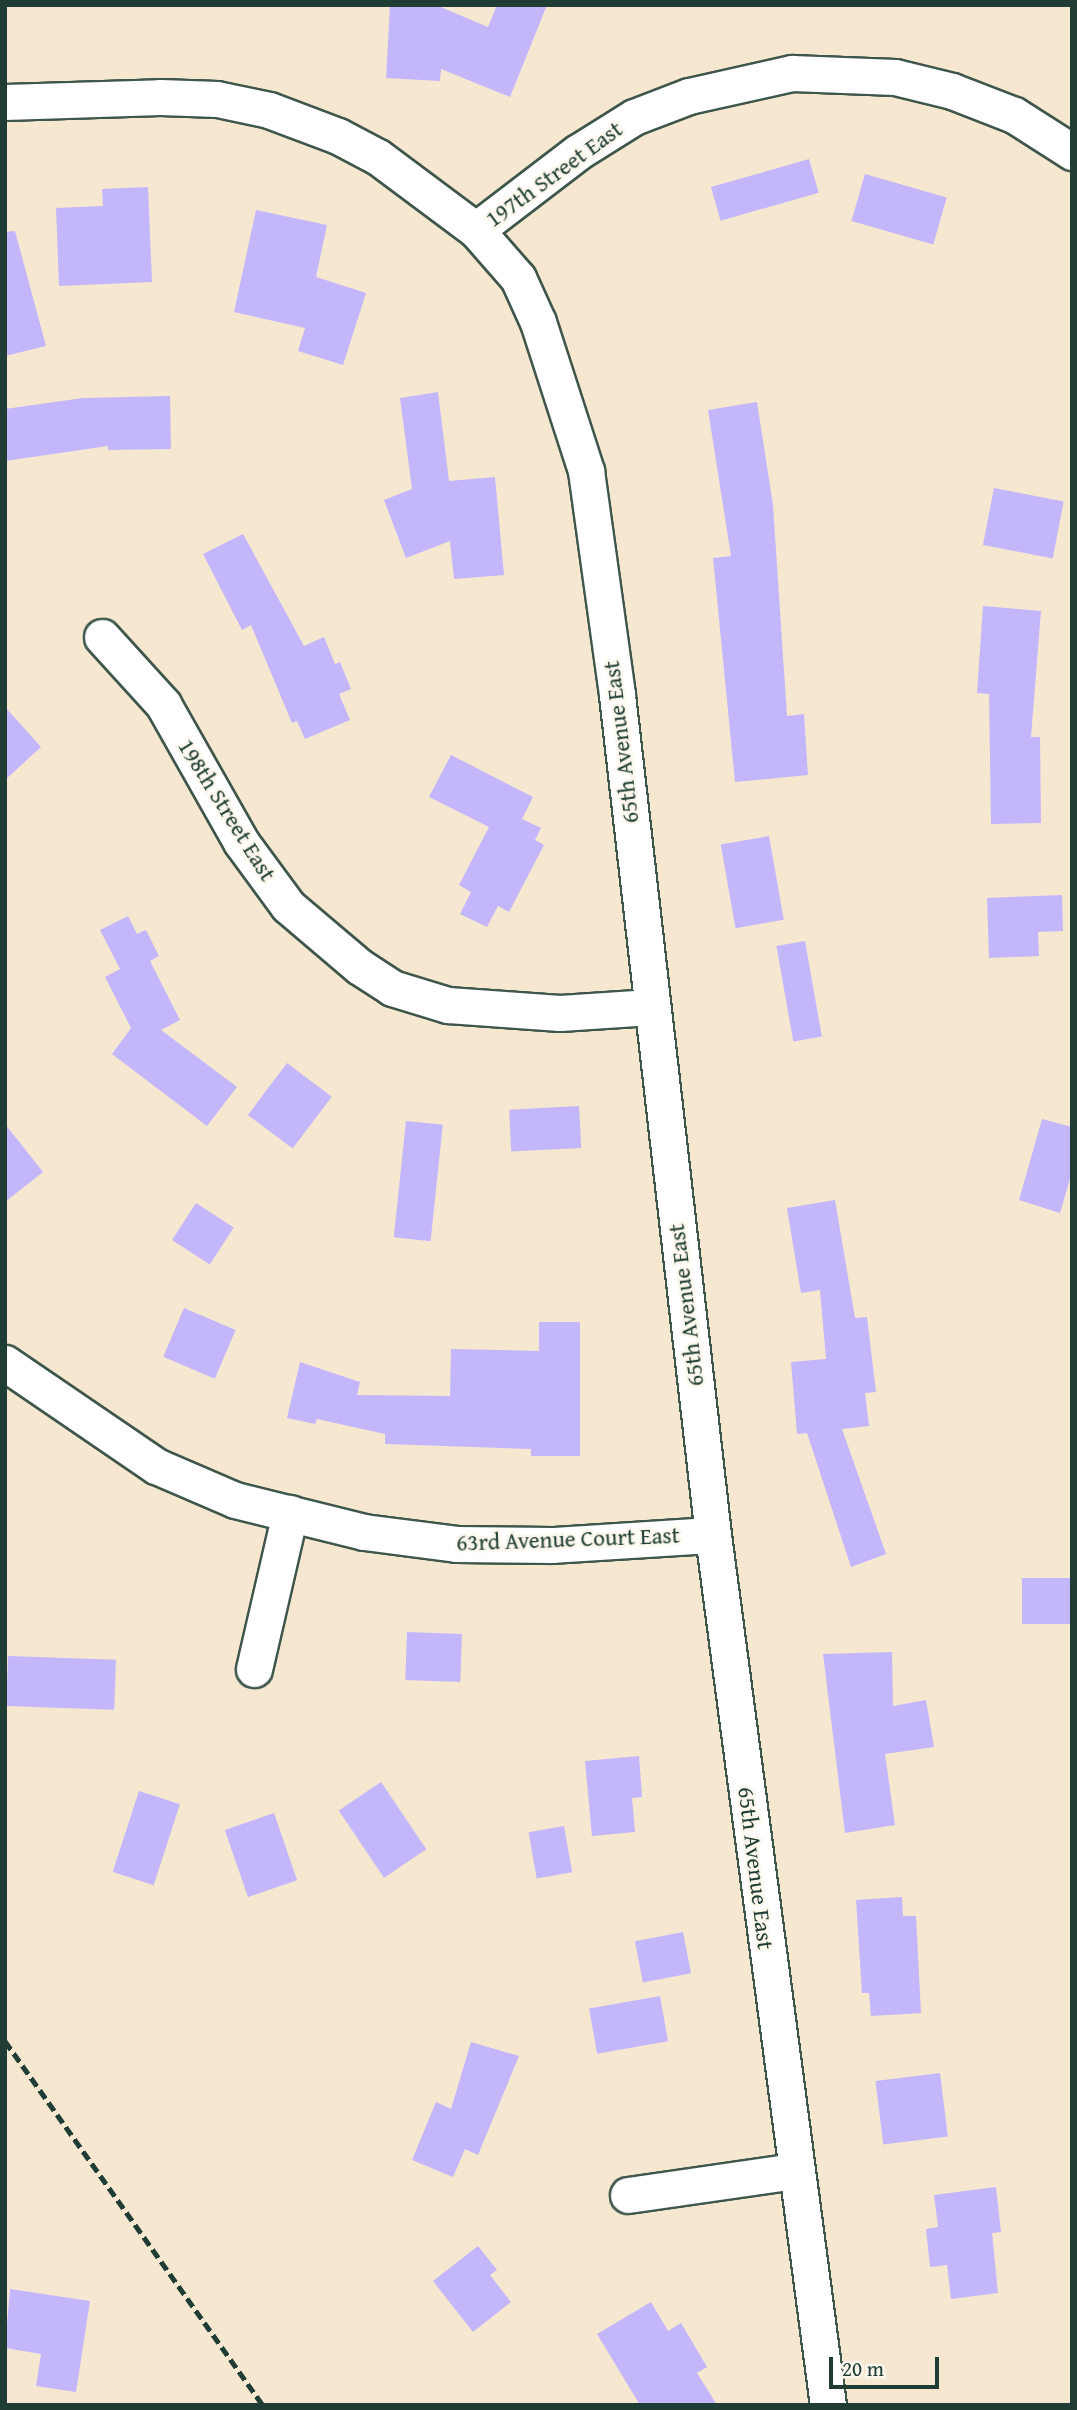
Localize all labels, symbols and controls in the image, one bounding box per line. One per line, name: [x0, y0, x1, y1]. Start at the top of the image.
street label: 197th Street East: [480, 115, 628, 233]
street label: 65th Avenue East: [597, 659, 645, 825]
street label: 198th Street East: [172, 734, 282, 886]
street label: 65th Avenue East: [662, 1222, 710, 1388]
street label: 63rd Avenue Court East: [456, 1521, 680, 1557]
street label: 65th Avenue East: [732, 1785, 780, 1951]
scale bar: [832, 2344, 942, 2388]
text: 20 m: [842, 2353, 884, 2384]

